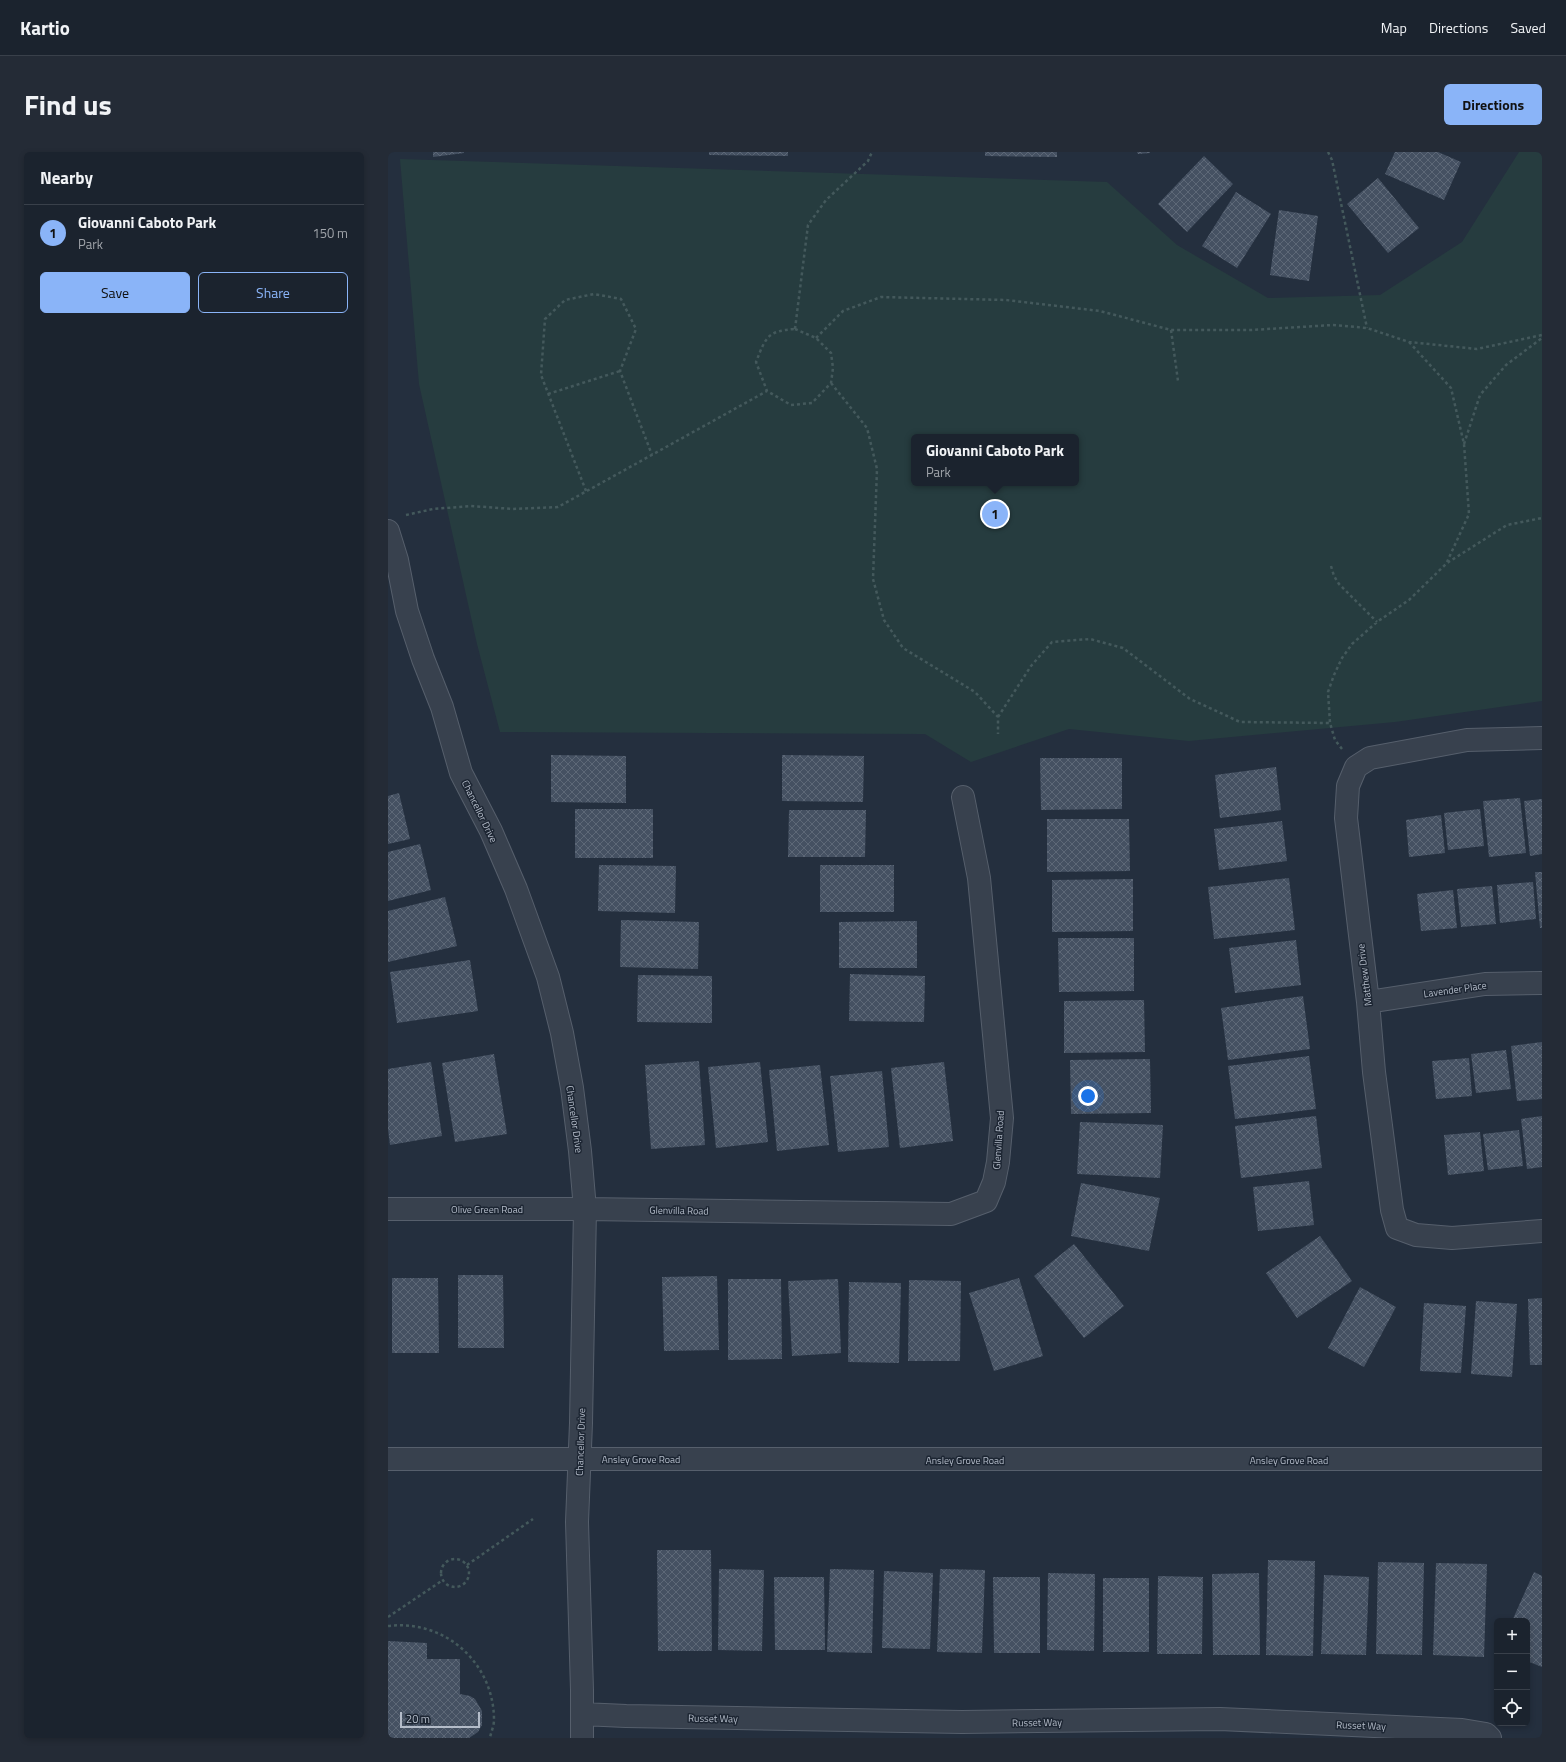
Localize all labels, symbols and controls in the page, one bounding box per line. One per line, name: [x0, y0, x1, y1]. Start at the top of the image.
text: Kartio: [20, 13, 70, 42]
text: Map: [1381, 17, 1407, 38]
text: Directions: [1429, 17, 1488, 38]
text: Saved: [1510, 17, 1546, 38]
text: Find us: [24, 83, 112, 126]
button: Directions: [1444, 84, 1542, 125]
text: Nearby: [40, 165, 93, 191]
text: Giovanni Caboto Park: [78, 211, 216, 234]
text: 1: [49, 223, 57, 243]
text: 150 m: [312, 223, 348, 243]
text: Park: [78, 234, 103, 254]
button: Save: [40, 272, 190, 313]
button: Share: [198, 272, 348, 313]
popup: [911, 434, 1079, 486]
text: Giovanni Caboto Park: [926, 439, 1064, 462]
text: Park: [926, 462, 951, 482]
pin: 1: [982, 499, 1008, 529]
street label: Chancellor Drive: [458, 777, 501, 845]
street label: Matthew Drive: [1353, 943, 1376, 1007]
street label: Lavender Place: [1423, 978, 1488, 1001]
street label: Chancellor Drive: [562, 1084, 587, 1154]
your location: [1078, 1086, 1098, 1106]
street label: Glenvilla Road: [989, 1110, 1008, 1170]
street label: Olive Green Road: [451, 1202, 523, 1217]
street label: Glenvilla Road: [649, 1202, 709, 1219]
street label: Chancellor Drive: [572, 1408, 589, 1476]
street label: Ansley Grove Road: [602, 1452, 680, 1467]
street label: Ansley Grove Road: [926, 1453, 1004, 1468]
street label: Ansley Grove Road: [1250, 1453, 1328, 1468]
map controls: [1494, 1618, 1530, 1726]
button: +: [1494, 1618, 1530, 1654]
button: −: [1494, 1654, 1530, 1690]
button: locate: [1494, 1690, 1530, 1726]
scale bar: [400, 1710, 480, 1729]
text: 20 m: [406, 1711, 430, 1727]
street label: Russet Way: [688, 1711, 738, 1726]
street label: Russet Way: [1012, 1715, 1062, 1730]
street label: Russet Way: [1336, 1717, 1386, 1734]

